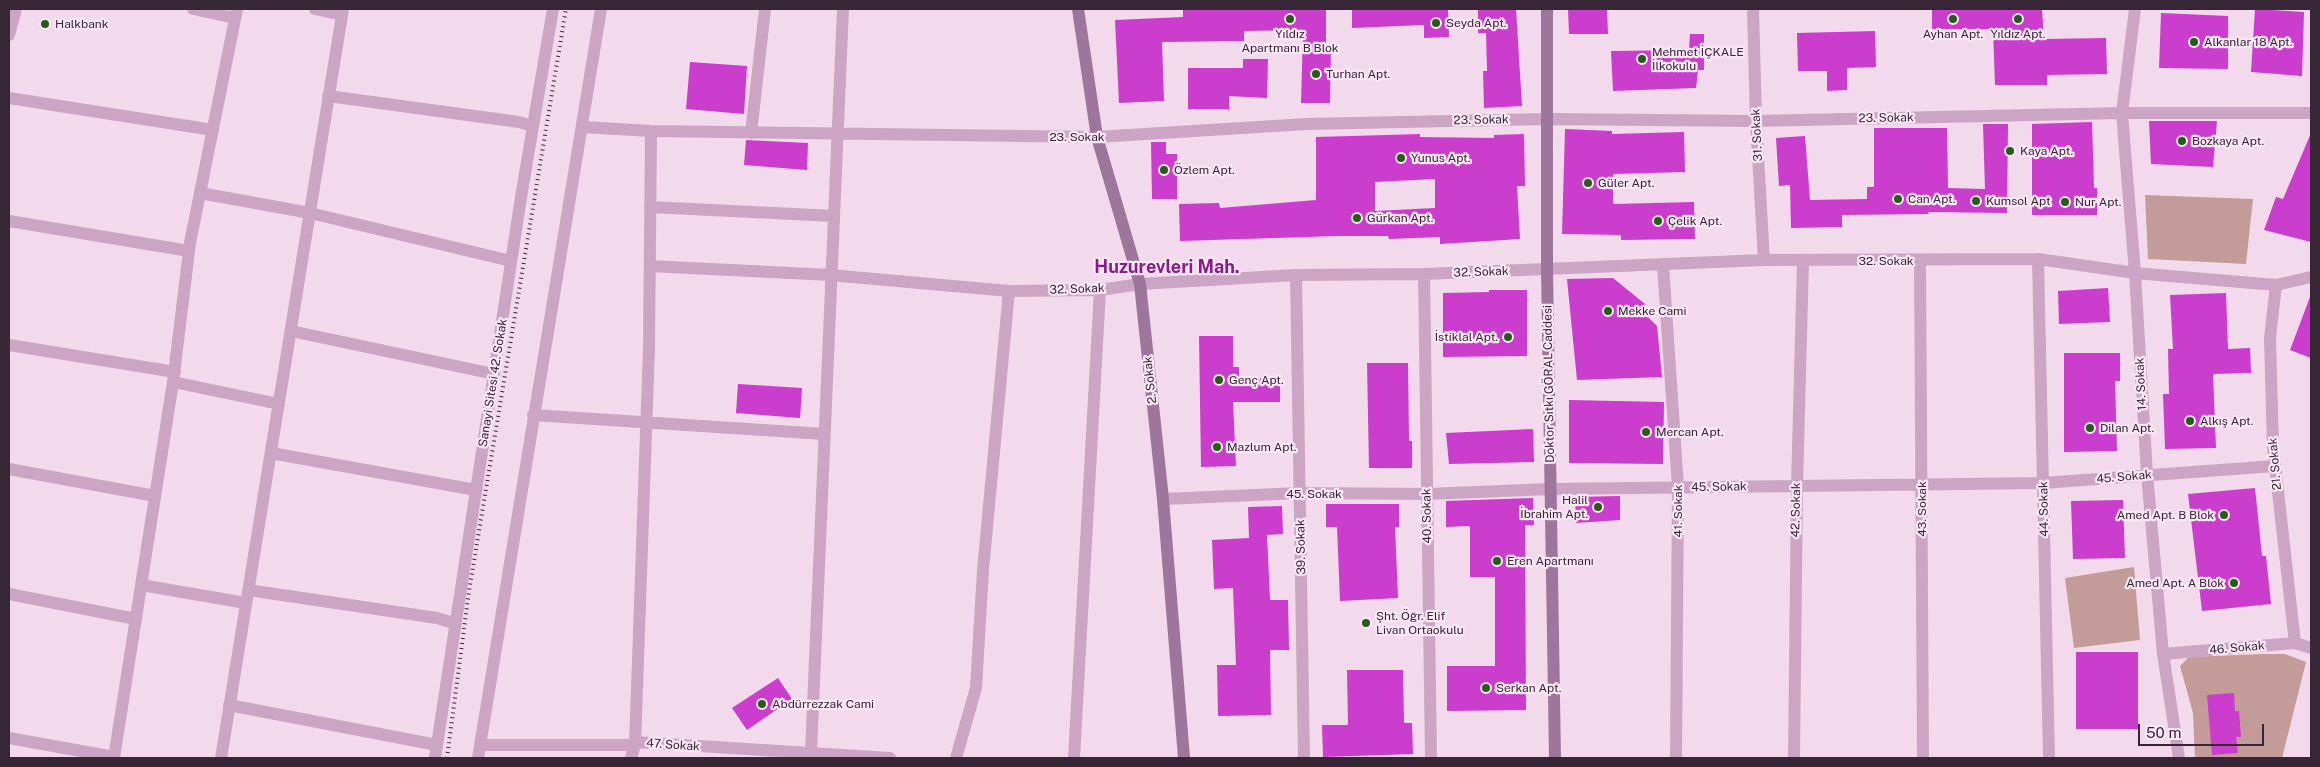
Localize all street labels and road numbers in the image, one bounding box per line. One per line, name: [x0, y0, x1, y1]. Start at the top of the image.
street label: 31. Sokak: [1748, 108, 1766, 162]
street label: 23. Sokak: [1858, 110, 1914, 126]
street label: 23. Sokak: [1453, 112, 1509, 128]
street label: 23. Sokak: [1049, 130, 1105, 144]
street label: 32. Sokak: [1858, 254, 1914, 268]
street label: 32. Sokak: [1453, 264, 1509, 280]
street label: 32. Sokak: [1049, 281, 1105, 297]
street label: Doktor Sıtkı GÖRAL Caddesi: [1540, 305, 1558, 463]
street label: Sanayi Sitesi 42. Sokak: [476, 318, 510, 448]
street label: 2. Sokak: [1140, 356, 1160, 404]
street label: 14. Sokak: [2132, 357, 2150, 411]
street label: 21. Sokak: [2266, 437, 2284, 491]
street label: 45. Sokak: [2096, 467, 2152, 487]
street label: 45. Sokak: [1691, 479, 1747, 495]
street label: 43. Sokak: [1915, 481, 1929, 537]
street label: 44. Sokak: [2036, 481, 2052, 537]
street label: 42. Sokak: [1788, 482, 1804, 538]
street label: 41. Sokak: [1671, 485, 1685, 537]
street label: 45. Sokak: [1286, 487, 1342, 501]
street label: 40. Sokak: [1419, 488, 1435, 544]
street label: 39. Sokak: [1293, 519, 1309, 575]
street label: 46. Sokak: [2209, 638, 2265, 658]
street label: 47. Sokak: [646, 736, 700, 754]

